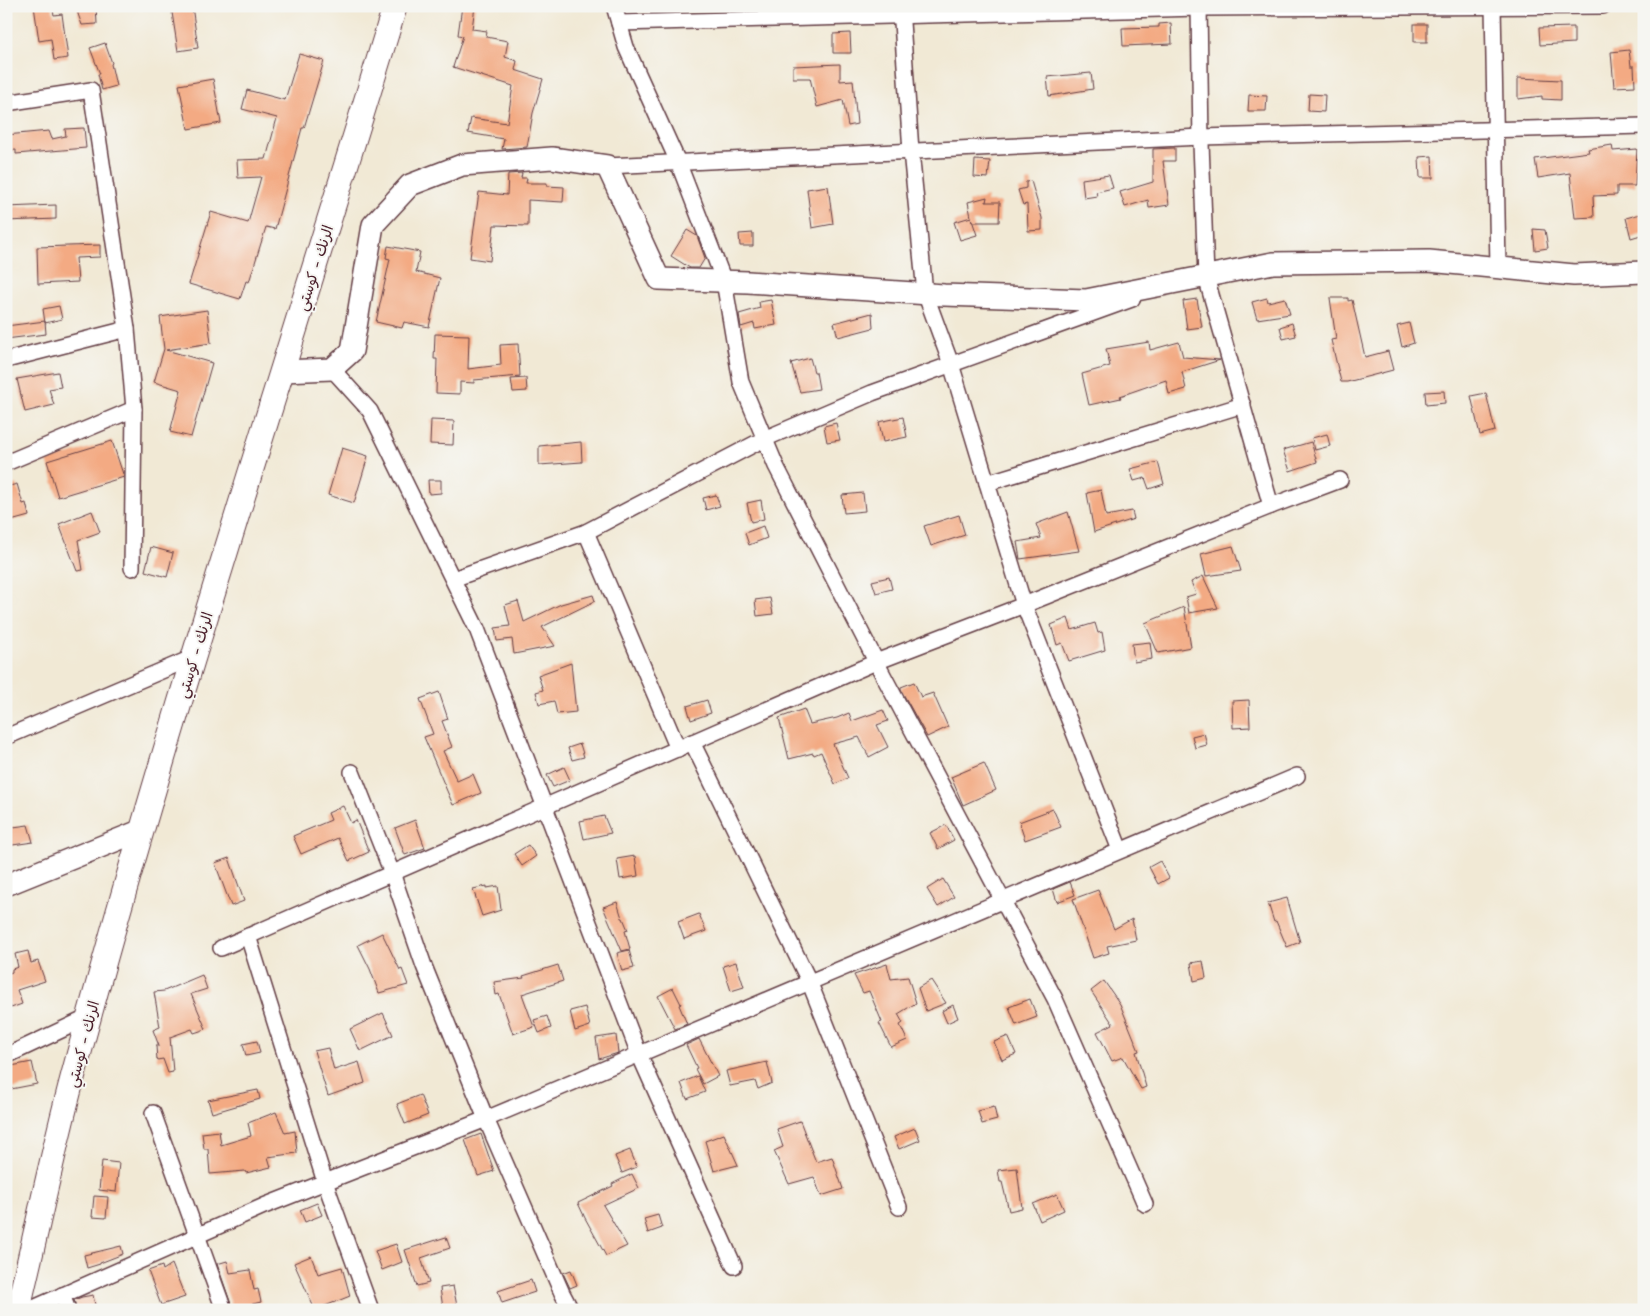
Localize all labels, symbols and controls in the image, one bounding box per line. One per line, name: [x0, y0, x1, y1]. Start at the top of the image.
street label: الرنك - كوستي: [292, 223, 341, 314]
street label: الرنك - كوستي: [172, 610, 220, 701]
street label: الرنك - كوستي: [62, 999, 107, 1090]

